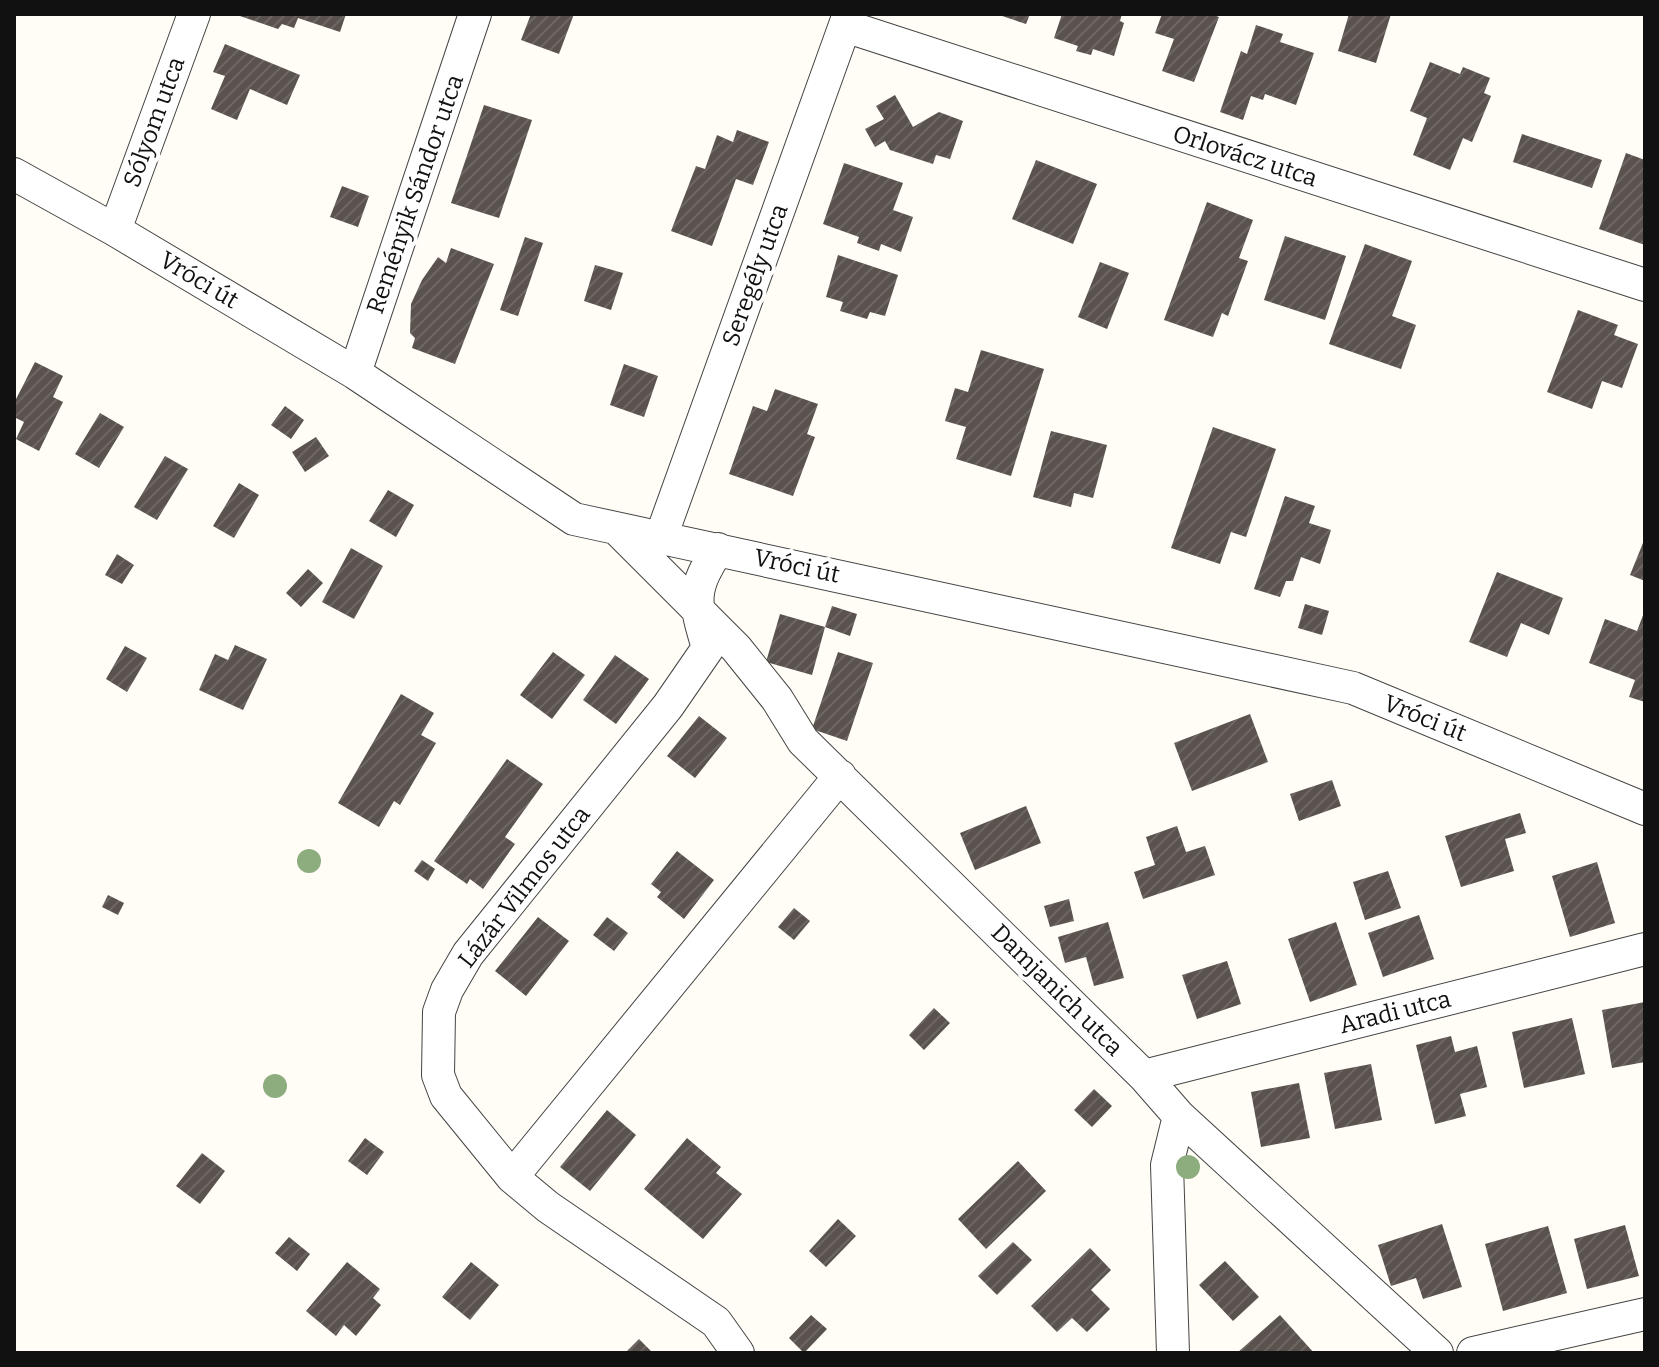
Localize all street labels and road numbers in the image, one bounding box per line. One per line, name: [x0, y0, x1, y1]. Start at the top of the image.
street label: Sólyom utca: [118, 53, 190, 191]
street label: Reményik Sándor utca: [361, 71, 469, 317]
street label: Orlovácz utca: [1169, 119, 1321, 193]
street label: Seregély utca: [716, 200, 794, 350]
street label: Vróci út: [155, 246, 244, 315]
street label: Vróci út: [752, 543, 843, 589]
street label: Vróci út: [1379, 689, 1471, 747]
street label: Lázár Vilmos utca: [452, 801, 596, 973]
street label: Damjanich utca: [985, 918, 1129, 1062]
street label: Aradi utca: [1336, 985, 1454, 1039]

